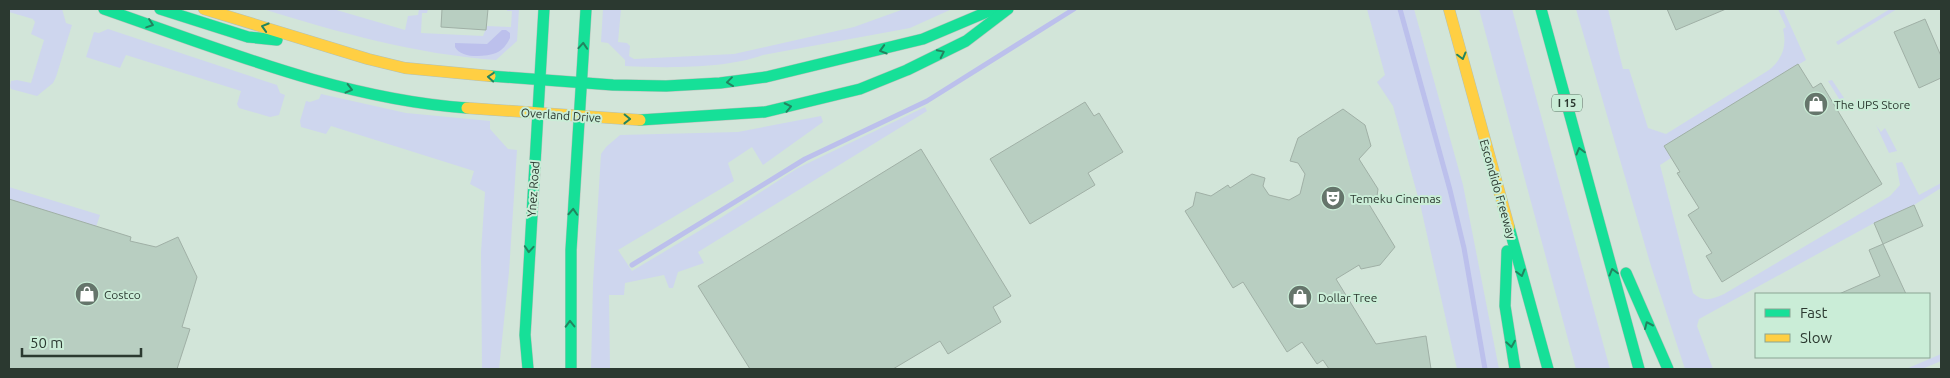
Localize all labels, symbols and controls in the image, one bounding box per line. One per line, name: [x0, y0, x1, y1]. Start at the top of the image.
one-way arrow: [146, 19, 154, 29]
one-way arrow: [262, 23, 270, 33]
one-way arrow: [578, 41, 589, 49]
one-way arrow: [880, 45, 888, 55]
one-way arrow: [936, 49, 945, 59]
one-way arrow: [1456, 51, 1467, 60]
one-way arrow: [487, 72, 495, 83]
one-way arrow: [726, 76, 734, 87]
one-way arrow: [344, 83, 353, 94]
shop icon: The UPS Store: [1803, 91, 1829, 117]
road number: I 15: [1552, 95, 1582, 112]
place label: The UPS Store: [1834, 98, 1910, 111]
one-way arrow: [784, 102, 793, 113]
street label: Overland Drive: [520, 106, 602, 124]
one-way arrow: [624, 114, 631, 124]
street label: Escondido Freeway: [1478, 138, 1519, 241]
one-way arrow: [1575, 147, 1585, 155]
street label: Ynez Road: [525, 161, 541, 217]
theatre icon: Temeku Cinemas: [1320, 185, 1346, 211]
place label: Temeku Cinemas: [1350, 192, 1441, 205]
one-way arrow: [567, 207, 578, 215]
one-way arrow: [524, 245, 535, 253]
one-way arrow: [1516, 268, 1526, 276]
one-way arrow: [1608, 268, 1618, 276]
shop icon: Costco: [74, 281, 100, 307]
shop icon: Dollar Tree: [1287, 284, 1313, 310]
place label: Costco: [104, 288, 141, 301]
place label: Dollar Tree: [1318, 291, 1377, 304]
legend: [1755, 293, 1930, 358]
text: Fast: [1800, 304, 1828, 321]
one-way arrow: [565, 319, 576, 327]
one-way arrow: [1644, 321, 1655, 330]
scale bar: [22, 326, 141, 358]
text: Slow: [1800, 329, 1833, 346]
text: 50 m: [30, 334, 63, 351]
one-way arrow: [1505, 340, 1516, 348]

